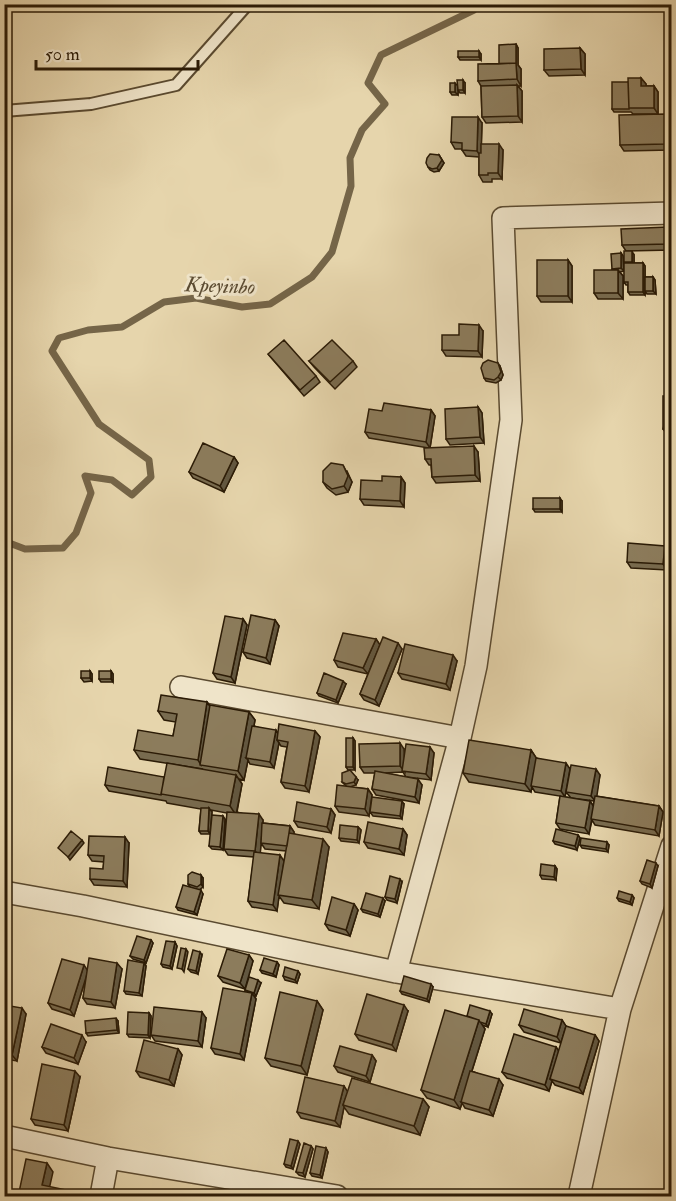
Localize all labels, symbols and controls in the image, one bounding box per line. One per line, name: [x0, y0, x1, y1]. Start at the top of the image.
scale bar: [36, 33, 198, 71]
text: 50 m: [45, 43, 80, 66]
water label: Kpeyinbo: [183, 271, 256, 301]

